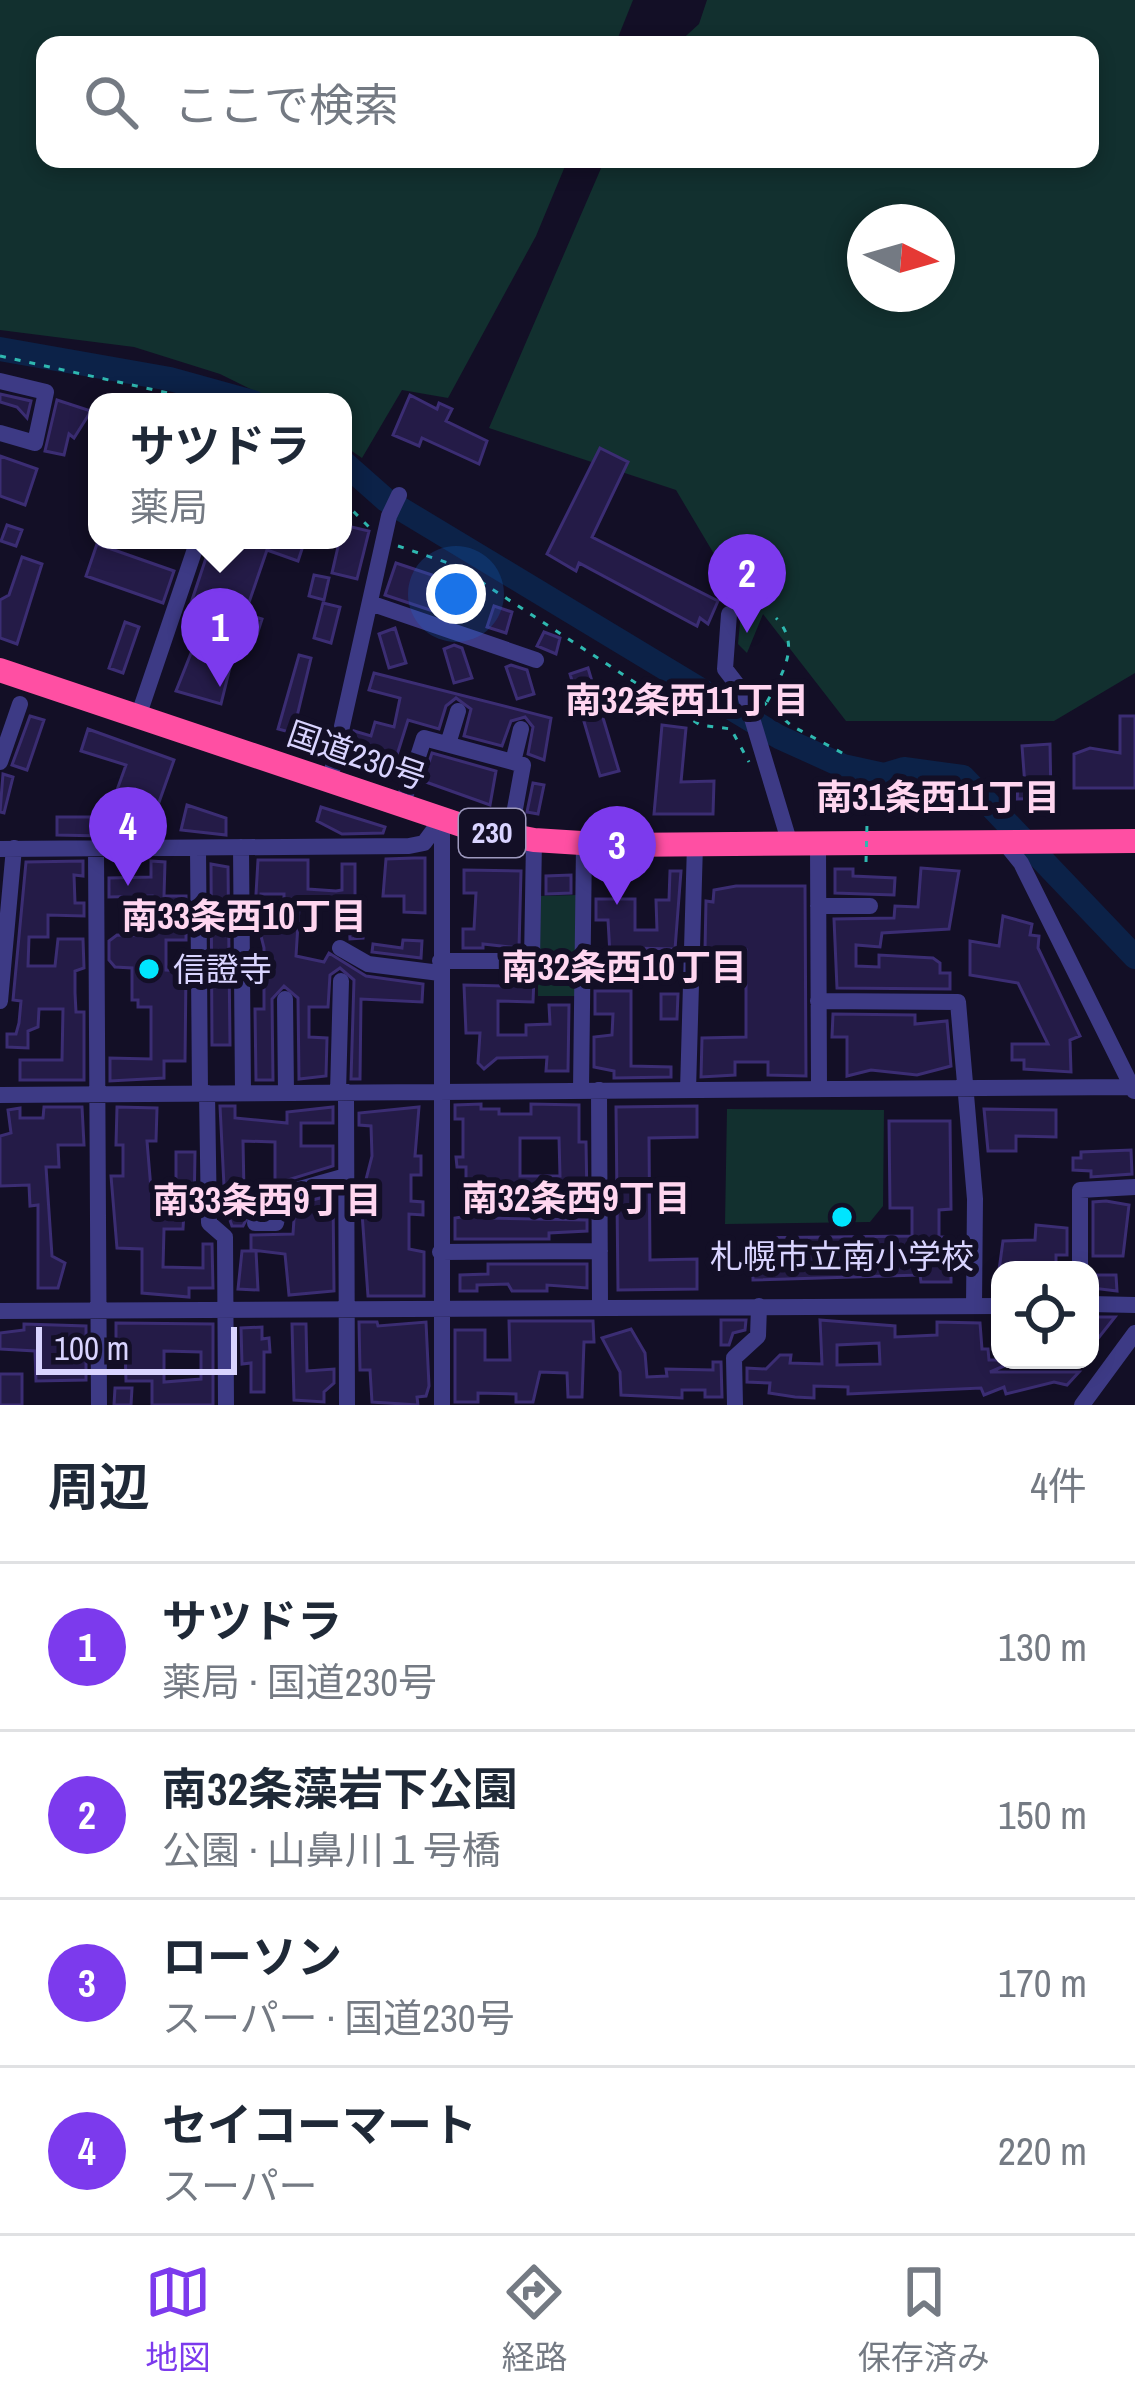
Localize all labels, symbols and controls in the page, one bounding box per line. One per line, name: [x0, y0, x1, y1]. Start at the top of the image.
search box: [36, 36, 1099, 168]
icon: search: [78, 69, 144, 135]
text: ここで検索: [174, 74, 399, 135]
north arrow: [847, 204, 955, 312]
popup: [88, 393, 352, 549]
text: サツドラ: [130, 415, 310, 476]
text: 薬局: [130, 481, 208, 533]
pin: 2: [708, 534, 786, 633]
your location: [426, 564, 486, 624]
pin: 1: [181, 588, 259, 687]
district label: 南32条西11丁目: [565, 676, 809, 724]
street label: 国道230号: [282, 711, 432, 799]
district label: 南31条西11丁目: [816, 773, 1060, 821]
pin: 4: [89, 787, 167, 886]
pin: 3: [578, 806, 656, 905]
road number: 230: [459, 809, 525, 857]
district label: 南33条西10丁目: [121, 892, 367, 940]
district label: 南32条西10丁目: [501, 943, 747, 991]
place label: 信證寺: [173, 947, 272, 991]
marker: 信證寺: [136, 956, 162, 982]
district label: 南32条西9丁目: [461, 1174, 691, 1222]
district label: 南33条西9丁目: [152, 1176, 382, 1224]
marker: 札幌市立南小学校: [829, 1204, 855, 1230]
place label: 札幌市立南小学校: [710, 1234, 974, 1278]
map controls: [991, 1261, 1099, 1369]
button: locate: [991, 1261, 1099, 1369]
scale bar: [36, 1321, 237, 1374]
text: 100 m: [54, 1326, 129, 1370]
text: 周辺: [48, 1452, 150, 1521]
text: 4件: [1030, 1460, 1087, 1512]
text: サツドラ: [162, 1590, 342, 1651]
text: 1: [78, 1621, 96, 1673]
text: 130 m: [998, 1621, 1087, 1673]
text: 薬局 · 国道230号: [162, 1656, 437, 1708]
text: 南32条藻岩下公園: [162, 1758, 518, 1819]
text: 2: [78, 1789, 96, 1841]
text: 150 m: [998, 1789, 1087, 1841]
text: 公園 · 山鼻川１号橋: [162, 1824, 501, 1876]
text: ローソン: [162, 1926, 342, 1987]
text: 3: [78, 1957, 96, 2009]
text: 170 m: [998, 1957, 1087, 2009]
text: スーパー · 国道230号: [162, 1992, 515, 2044]
text: セイコーマート: [162, 2094, 477, 2155]
text: 4: [78, 2125, 96, 2177]
text: 220 m: [998, 2125, 1087, 2177]
text: スーパー: [162, 2160, 318, 2212]
tab: 地図: [145, 2259, 211, 2379]
tab: 経路: [501, 2259, 567, 2379]
tab: 保存済み: [858, 2259, 990, 2379]

